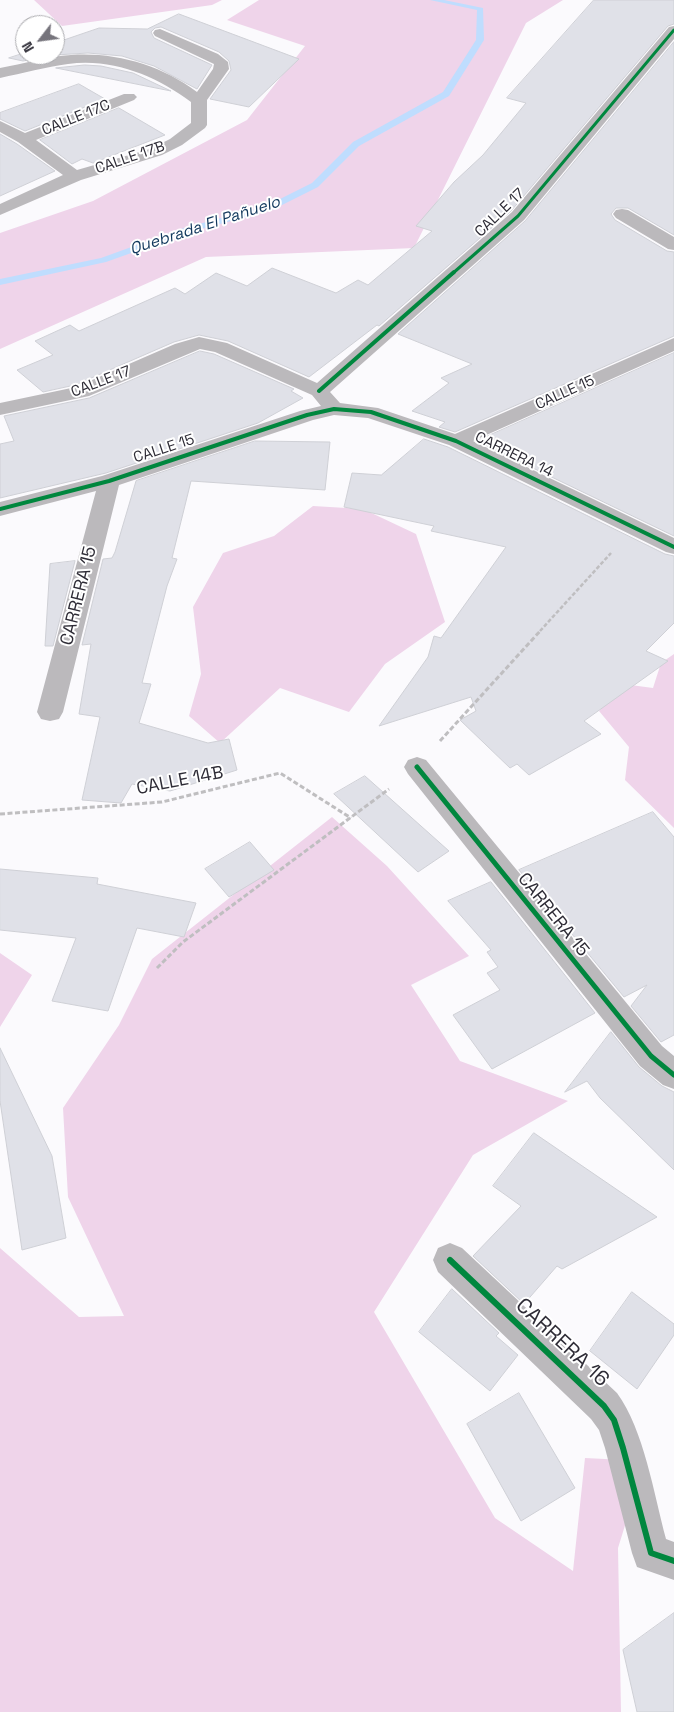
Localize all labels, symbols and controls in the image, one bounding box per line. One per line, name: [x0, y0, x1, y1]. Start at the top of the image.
north arrow: [15, 15, 65, 65]
text: N: [18, 38, 38, 56]
street label: CALLE 17C: [39, 96, 113, 140]
street label: CALLE 17B: [93, 138, 167, 178]
street label: CALLE 17: [471, 185, 529, 241]
water label: Quebrada El Pañuelo: [127, 193, 283, 259]
street label: CALLE 17: [69, 362, 133, 402]
street label: CALLE 15: [533, 372, 597, 414]
street label: CARRERA 14: [472, 428, 556, 482]
street label: CALLE 15: [131, 431, 197, 467]
street label: CARRERA 15: [56, 544, 102, 648]
street label: CALLE 14B: [135, 762, 225, 800]
street label: CARRERA 15: [513, 869, 593, 961]
street label: CARRERA 16: [510, 1293, 614, 1393]

